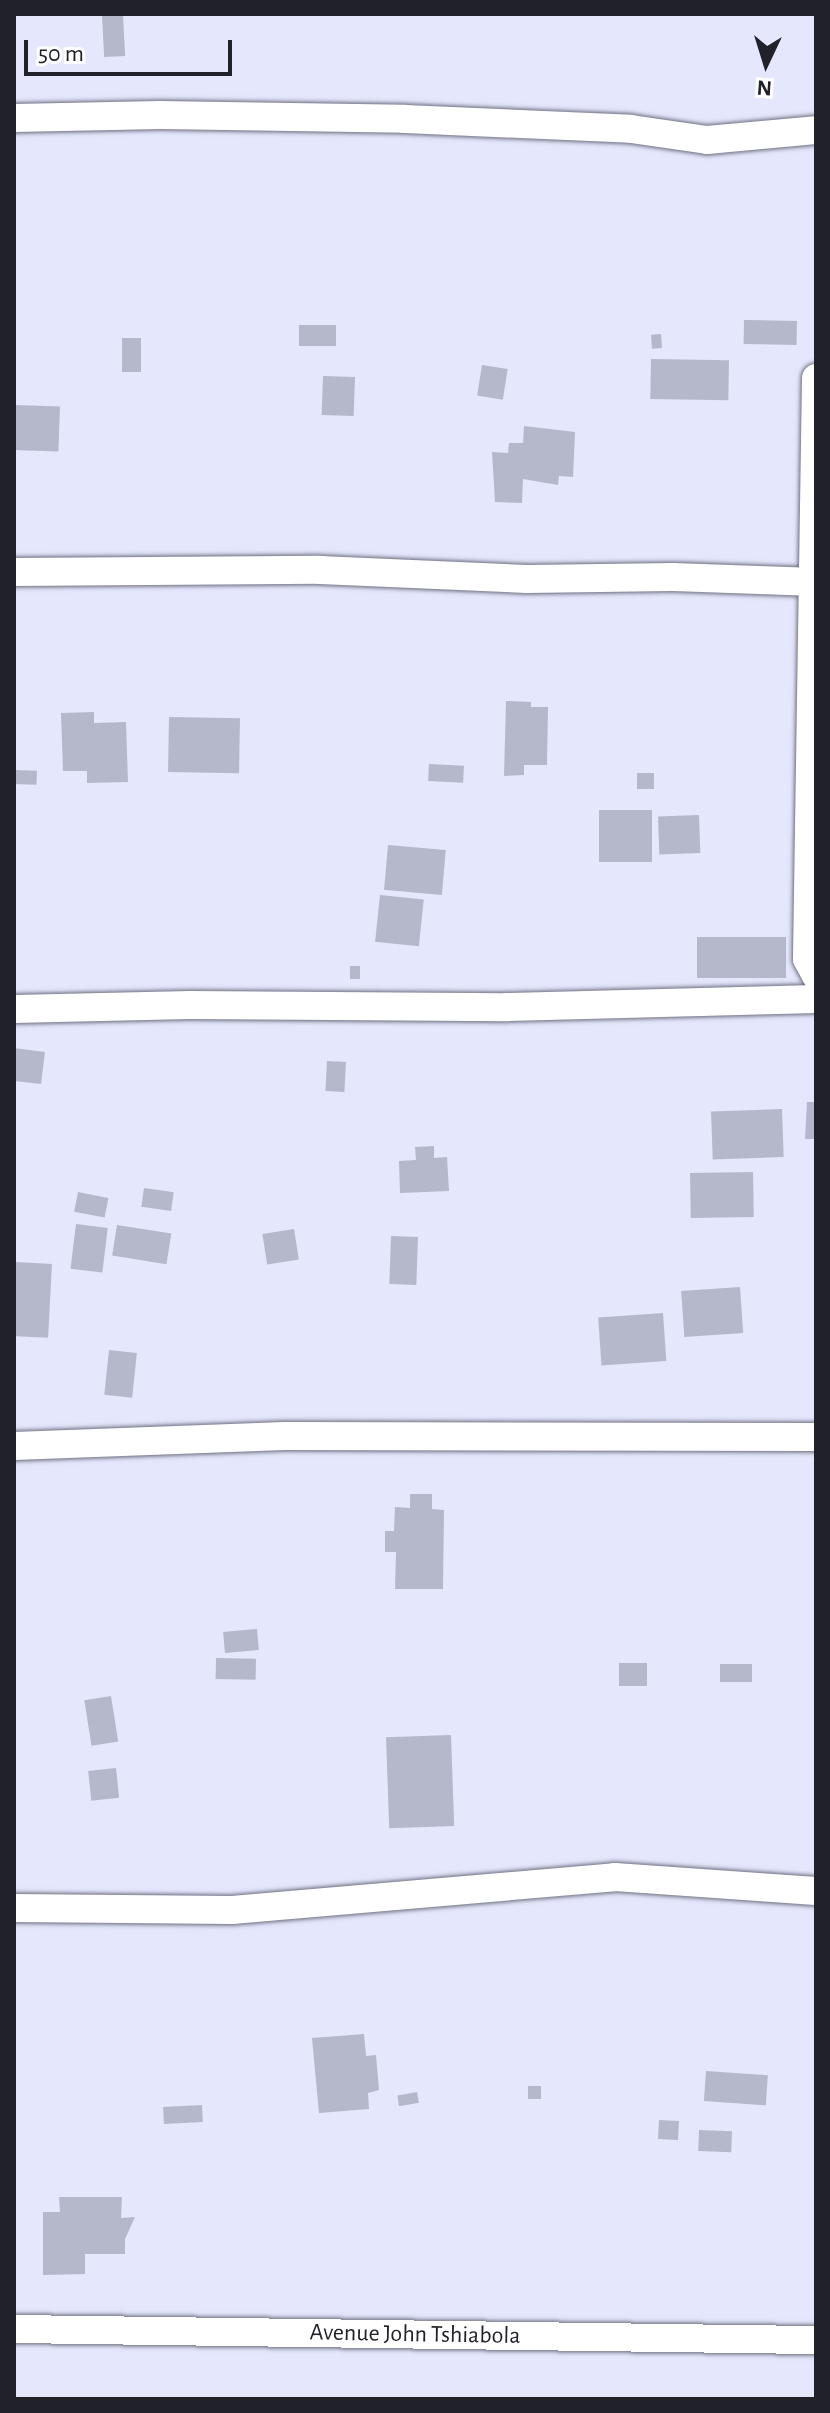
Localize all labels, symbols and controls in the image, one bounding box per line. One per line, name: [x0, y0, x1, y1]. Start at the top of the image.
scale bar: [28, 24, 236, 74]
north arrow: [726, 24, 806, 104]
text: 50 m: [38, 42, 84, 66]
text: N: [756, 76, 773, 99]
street label: Avenue John Tshiabola: [309, 2319, 521, 2351]

